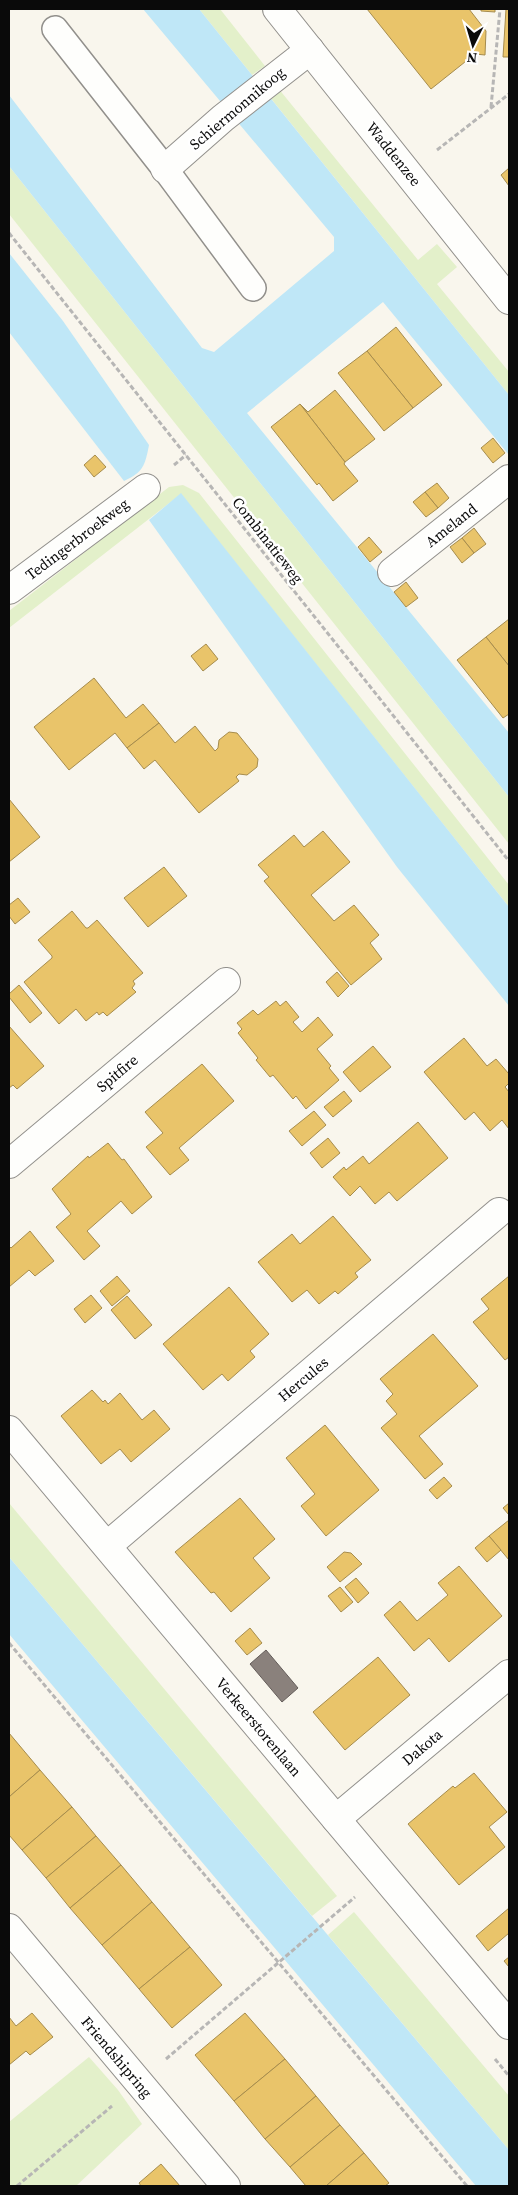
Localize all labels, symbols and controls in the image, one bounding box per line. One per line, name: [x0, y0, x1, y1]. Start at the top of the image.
north arrow: [448, 20, 498, 70]
text: N: [466, 48, 478, 68]
street label: Schiermonnikoog: [185, 62, 289, 154]
street label: Waddenzee: [362, 118, 427, 191]
street label: Combinatieweg: [228, 492, 309, 588]
street label: Tedingerbroekweg: [21, 493, 133, 585]
street label: Ameland: [421, 498, 482, 552]
street label: Spitfire: [92, 1049, 143, 1097]
street label: Hercules: [273, 1352, 333, 1406]
street label: Verkeerstorenlaan: [211, 1673, 307, 1781]
street label: Dakota: [397, 1724, 447, 1770]
street label: Friendshipring: [77, 2012, 158, 2102]

